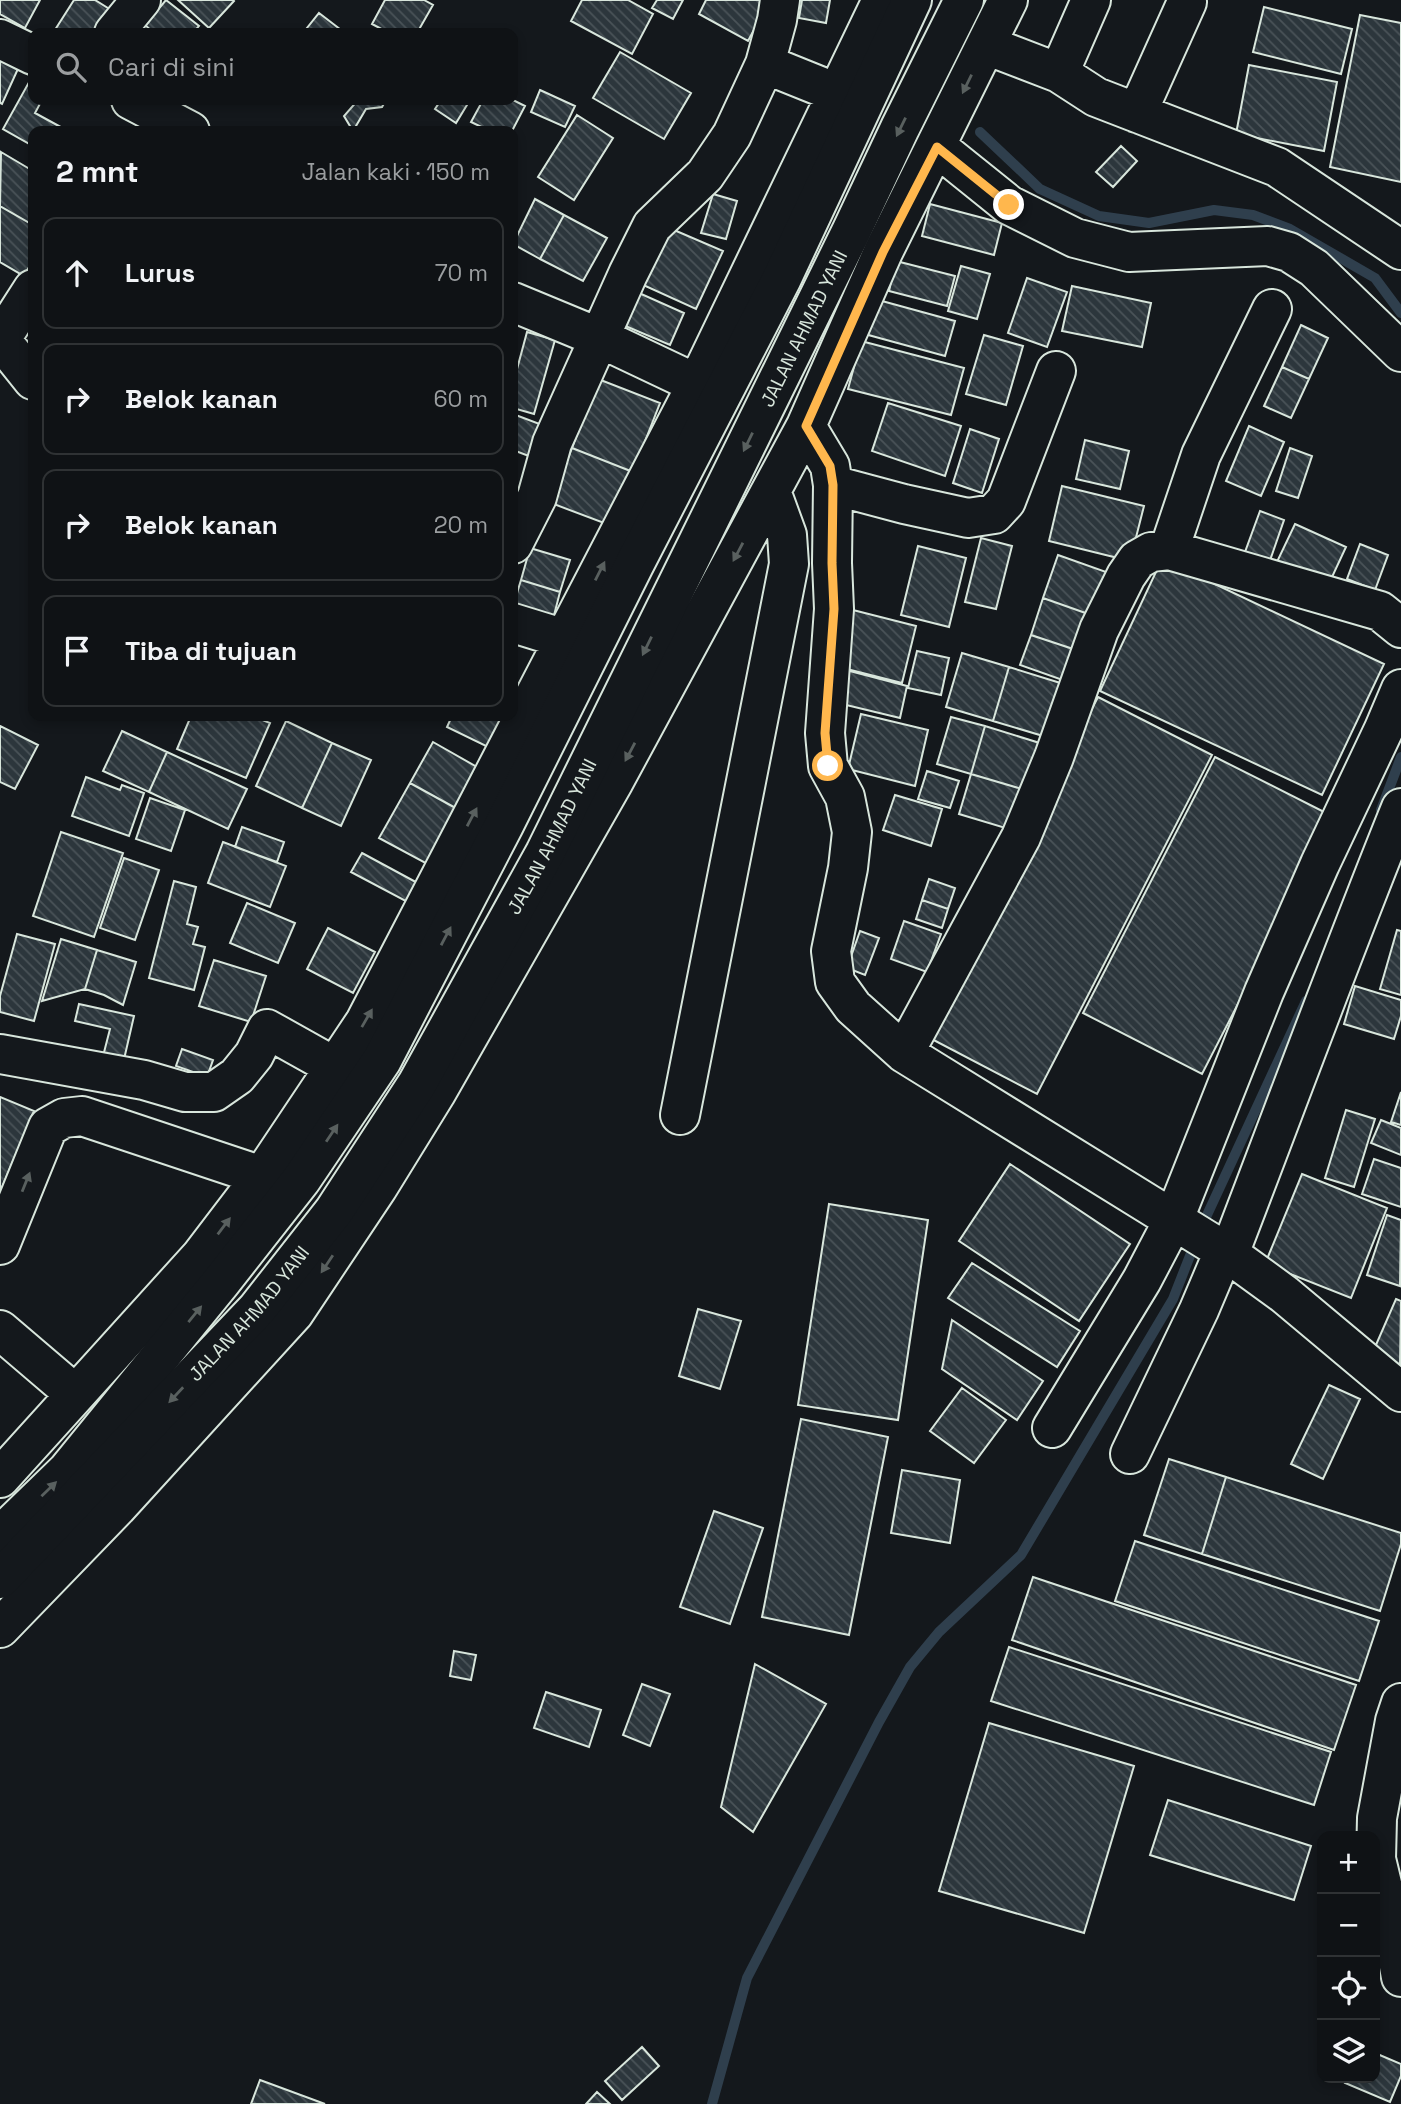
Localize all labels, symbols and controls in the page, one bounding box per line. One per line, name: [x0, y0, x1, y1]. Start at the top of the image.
search box: [28, 28, 518, 105]
icon: search: [52, 48, 90, 86]
text: Cari di sini: [108, 50, 235, 84]
one-way arrow: [962, 74, 973, 94]
one-way arrow: [895, 117, 906, 137]
text: 2 mnt: [56, 152, 139, 191]
text: Jalan kaki · 150 m: [302, 157, 490, 187]
route end: [993, 189, 1024, 220]
street label: JALAN AHMAD YANI: [755, 246, 853, 411]
icon: ahead: [58, 254, 96, 292]
text: Lurus: [125, 256, 195, 290]
text: 70 m: [435, 258, 488, 288]
icon: right: [58, 380, 96, 418]
text: Belok kanan: [125, 382, 278, 416]
text: 60 m: [433, 384, 488, 414]
one-way arrow: [742, 432, 753, 452]
icon: right: [58, 506, 96, 544]
text: Belok kanan: [125, 508, 278, 542]
text: 20 m: [434, 510, 488, 540]
one-way arrow: [732, 542, 744, 562]
one-way arrow: [594, 562, 606, 581]
icon: arrive: [58, 632, 96, 670]
text: Tiba di tujuan: [125, 634, 297, 668]
one-way arrow: [641, 636, 653, 656]
one-way arrow: [624, 742, 636, 762]
route start: [812, 750, 843, 781]
street label: JALAN AHMAD YANI: [501, 755, 603, 919]
one-way arrow: [467, 807, 478, 827]
one-way arrow: [440, 927, 452, 946]
one-way arrow: [361, 1009, 373, 1028]
one-way arrow: [326, 1123, 339, 1143]
one-way arrow: [20, 1171, 31, 1192]
one-way arrow: [217, 1217, 231, 1235]
street label: JALAN AHMAD YANI: [183, 1241, 315, 1387]
one-way arrow: [321, 1254, 334, 1273]
one-way arrow: [187, 1306, 202, 1324]
one-way arrow: [169, 1386, 185, 1403]
one-way arrow: [40, 1481, 57, 1497]
map controls: [1317, 1831, 1380, 2083]
button: +: [1317, 1831, 1380, 1894]
button: −: [1317, 1894, 1380, 1957]
button: locate: [1317, 1957, 1380, 2020]
button: layers: [1317, 2020, 1380, 2083]

